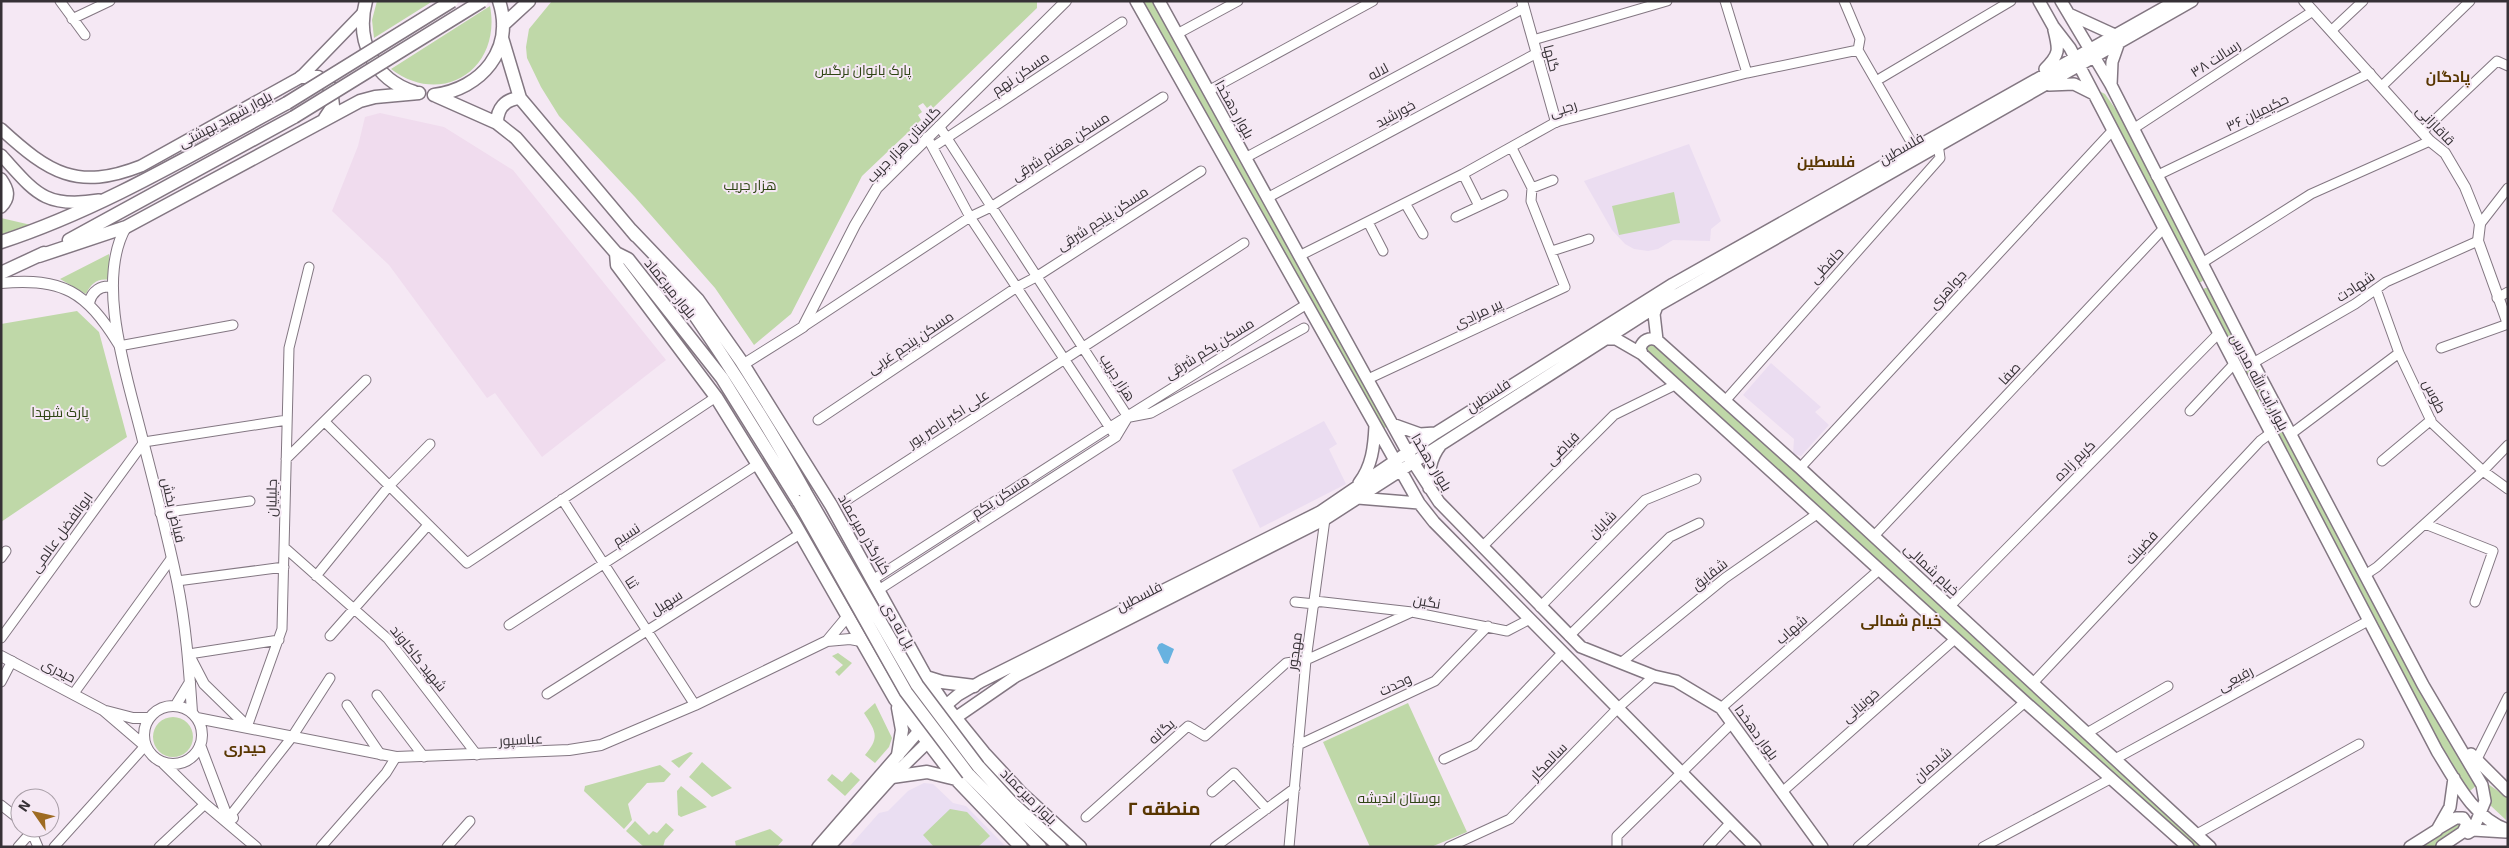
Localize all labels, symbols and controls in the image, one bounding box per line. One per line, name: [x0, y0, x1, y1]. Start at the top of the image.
street label: ۳۸ رسالت: [2187, 36, 2243, 80]
street label: گلها: [1540, 43, 1564, 73]
street label: مسکن نهم: [988, 48, 1053, 100]
street label: لاله: [1365, 59, 1391, 83]
park label: پارک بانوان نرگس: [815, 61, 911, 80]
district label: پادگان: [2426, 67, 2471, 88]
street label: بلوار دهخدا: [1212, 77, 1258, 141]
street label: بلوار شهید بهشتی: [175, 87, 275, 151]
street label: ۳۶ حکیمیان: [2223, 90, 2291, 134]
street label: خورشید: [1372, 95, 1418, 131]
street label: رجبی: [1547, 96, 1579, 120]
street label: گلستان هزار جریب: [862, 102, 944, 186]
street label: قاقازانی: [2413, 102, 2459, 148]
street label: مسکن هفتم شرقی: [1008, 108, 1113, 186]
street label: فلسطین: [1875, 128, 1927, 168]
district label: فلسطین: [1797, 152, 1855, 171]
park label: هزار جریب: [723, 176, 777, 193]
street label: مسکن پنجم شرقی: [1053, 182, 1152, 256]
street label: حافظی: [1805, 243, 1847, 287]
street label: بلوار میرعماد: [642, 254, 700, 322]
street label: جواهری: [1925, 266, 1969, 312]
street label: شهادت: [2333, 267, 2377, 305]
street label: پیر مرادی: [1451, 294, 1506, 333]
street label: مسکن پنجم غربی: [864, 307, 957, 379]
street label: مسکن یکم شرقی: [1161, 314, 1258, 384]
street label: بلوار آیت الله مدرس: [2227, 331, 2293, 433]
street label: هزار جریب: [1096, 350, 1140, 404]
street label: صفا: [1994, 358, 2024, 388]
street label: فلسطین: [1463, 374, 1513, 416]
street label: طوس: [2420, 376, 2450, 416]
street label: علی اکبر ناصر پور: [903, 385, 993, 453]
park label: پارک شهدا: [31, 403, 89, 422]
street label: فیاضی: [1542, 428, 1582, 468]
street label: بلوار دهخدا: [1408, 430, 1456, 494]
street label: کریم زاده: [2050, 436, 2100, 486]
street label: مسکن یکم: [968, 471, 1033, 523]
street label: فیاض بخش: [158, 476, 190, 544]
street label: جلیلیان: [262, 479, 280, 517]
street label: ابوالفضل عالمی: [26, 489, 96, 575]
street label: کنارگذر میرعماد: [835, 491, 895, 577]
street label: شایان: [1584, 506, 1620, 542]
street label: نسیم: [609, 519, 644, 551]
street label: فضیلت: [2121, 526, 2161, 568]
street label: خیام شمالی: [1899, 539, 1963, 600]
street label: شقایق: [1688, 555, 1731, 594]
street label: ثنا: [622, 572, 643, 592]
street label: فلسطین: [1113, 577, 1165, 615]
street label: سهیل: [647, 586, 685, 618]
street label: نگین: [1412, 590, 1442, 612]
street label: پل نه دی: [877, 599, 919, 653]
street label: شهاب: [1772, 611, 1810, 647]
district label: خیام شمالی: [1860, 611, 1942, 631]
street label: شهید کاکاوند: [387, 621, 451, 695]
street label: مهجور: [1283, 631, 1305, 672]
street label: حیدری: [39, 654, 79, 686]
street label: رفیعی: [2214, 661, 2256, 695]
street label: وحدت: [1376, 669, 1414, 699]
street label: خونبانی: [1838, 684, 1882, 726]
street label: بلوار دهخدا: [1731, 701, 1783, 763]
street label: یگانه: [1144, 715, 1178, 747]
street label: عباسپور: [498, 729, 544, 751]
district label: حیدری: [224, 738, 266, 757]
street label: سالمکار: [1525, 739, 1570, 784]
street label: شادمان: [1909, 743, 1955, 785]
street label: بلوار میرعماد: [997, 764, 1061, 828]
north arrow: [10, 788, 60, 838]
park label: بوستان اندیشه: [1358, 789, 1440, 806]
district label: منطقه ۲: [1127, 796, 1201, 819]
text: N: [14, 797, 34, 814]

